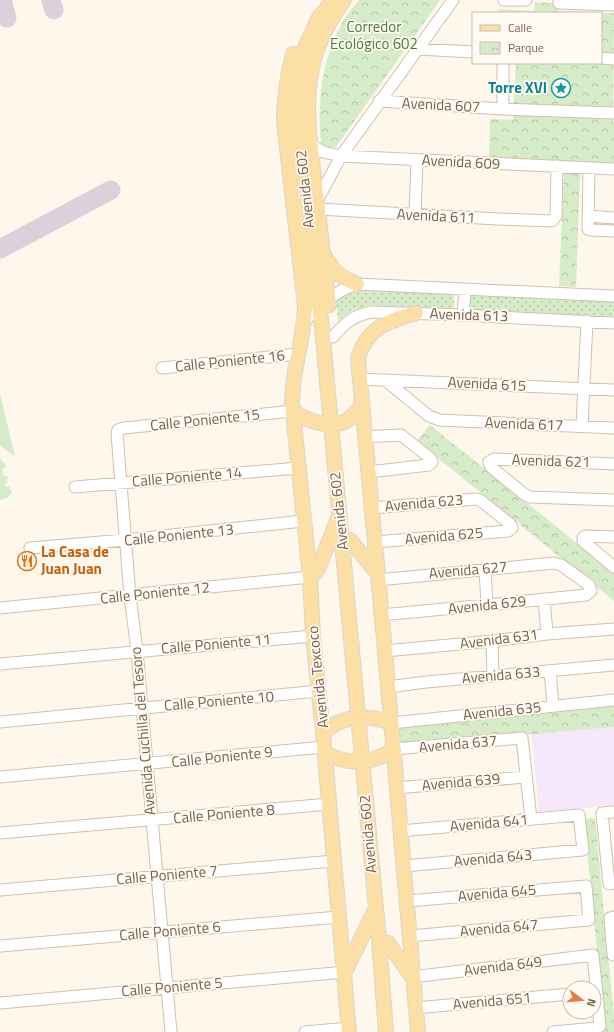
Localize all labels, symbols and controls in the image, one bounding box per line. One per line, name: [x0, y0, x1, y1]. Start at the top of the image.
legend: [472, 12, 602, 64]
park label: Corredor Ecológico 602: [330, 15, 418, 55]
text: Calle: [508, 18, 532, 37]
text: Parque: [508, 38, 544, 57]
place label: Torre XVI: [488, 76, 547, 99]
place icon: Torre XVI: [550, 77, 572, 99]
street label: Avenida 607: [401, 91, 481, 118]
street label: Avenida 609: [421, 148, 501, 175]
street label: Avenida 602: [289, 149, 320, 229]
street label: Avenida 611: [396, 202, 476, 229]
street label: Avenida 613: [429, 302, 509, 327]
street label: Calle Poniente 16: [174, 343, 286, 378]
street label: Avenida 615: [447, 370, 527, 397]
street label: Calle Poniente 15: [149, 402, 261, 437]
street label: Avenida 617: [484, 411, 564, 436]
street label: Avenida 621: [511, 448, 591, 473]
street label: Calle Poniente 14: [131, 460, 243, 493]
street label: Avenida 602: [323, 471, 354, 551]
street label: Avenida 623: [384, 488, 464, 517]
street label: Calle Poniente 13: [123, 517, 235, 552]
street label: Avenida 625: [404, 521, 484, 550]
place label: La Casa de Juan Juan: [41, 540, 109, 580]
restaurant icon: La Casa de Juan Juan: [16, 550, 38, 572]
street label: Avenida 627: [428, 555, 508, 584]
street label: Calle Poniente 12: [99, 575, 211, 610]
street label: Avenida 629: [447, 589, 527, 620]
street label: Avenida 631: [459, 622, 539, 655]
street label: Avenida Texcoco: [301, 625, 334, 729]
street label: Calle Poniente 11: [160, 627, 272, 660]
street label: Avenida Cuchilla del Tesoro: [124, 646, 161, 816]
street label: Avenida 633: [461, 660, 541, 689]
street label: Calle Poniente 10: [163, 684, 275, 717]
street label: Avenida 635: [462, 695, 542, 726]
street label: Avenida 637: [418, 729, 498, 758]
street label: Calle Poniente 9: [170, 740, 274, 773]
street label: Avenida 639: [421, 767, 501, 796]
street label: Avenida 602: [353, 794, 382, 874]
street label: Calle Poniente 8: [172, 798, 276, 829]
street label: Avenida 641: [449, 808, 529, 837]
street label: Avenida 643: [453, 843, 533, 872]
street label: Calle Poniente 7: [115, 859, 219, 890]
street label: Avenida 645: [457, 878, 537, 907]
street label: Avenida 647: [459, 913, 539, 942]
street label: Calle Poniente 6: [118, 915, 222, 946]
street label: Avenida 649: [463, 949, 543, 982]
street label: Calle Poniente 5: [120, 971, 224, 1002]
north arrow: [562, 980, 602, 1020]
street label: Avenida 651: [452, 986, 532, 1015]
text: N: [583, 997, 600, 1009]

